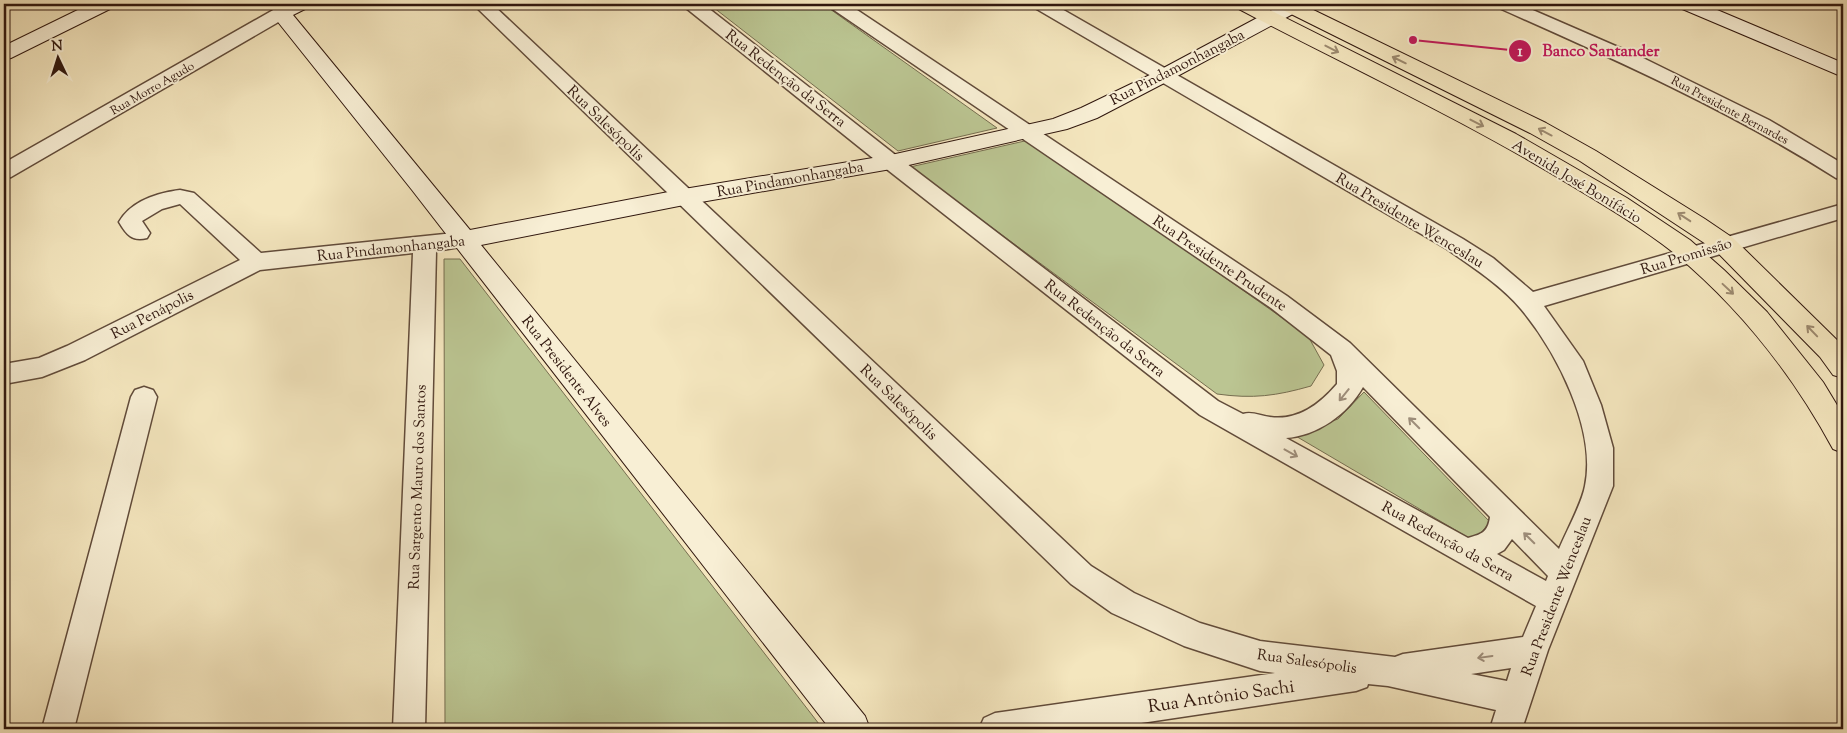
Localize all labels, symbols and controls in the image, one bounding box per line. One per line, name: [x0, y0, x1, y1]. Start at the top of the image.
street label: Rua Redenção da Serra: [720, 25, 850, 133]
street label: Rua Pindamonhangaba: [1107, 25, 1249, 111]
north arrow: [32, 32, 82, 82]
callout: Banco Santander: [1507, 35, 1669, 66]
text: N: [51, 37, 64, 57]
text: Banco Santander: [1543, 41, 1660, 64]
text: 1: [1517, 42, 1523, 63]
one-way arrow: [1324, 45, 1339, 54]
one-way arrow: [1392, 55, 1407, 65]
street label: Rua Morro Agudo: [107, 57, 198, 120]
street label: Rua Presidente Bernardes: [1667, 72, 1792, 150]
street label: Rua Salesópolis: [561, 82, 649, 167]
one-way arrow: [1469, 119, 1484, 128]
one-way arrow: [1538, 127, 1553, 136]
street label: Avenida José Bonifácio: [1507, 135, 1645, 229]
street label: Rua Pindamonhangaba: [715, 157, 865, 204]
street label: Rua Presidente Wenceslau: [1331, 169, 1488, 274]
street label: Rua Presidente Prudente: [1148, 211, 1291, 317]
one-way arrow: [1677, 212, 1691, 222]
street label: Rua Pindamonhangaba: [316, 231, 466, 268]
street label: Rua Promissão: [1638, 234, 1735, 281]
street label: Rua Redenção da Serra: [1039, 275, 1169, 383]
one-way arrow: [1721, 283, 1734, 295]
street label: Rua Penápolis: [108, 285, 198, 345]
street label: Rua Presidente Alves: [516, 312, 616, 432]
one-way arrow: [1806, 325, 1818, 337]
street label: Rua Salesópolis: [854, 361, 942, 446]
street label: Rua Sargento Mauro dos Santos: [404, 384, 433, 590]
one-way arrow: [1338, 388, 1349, 401]
one-way arrow: [1407, 417, 1420, 429]
one-way arrow: [1283, 448, 1298, 458]
street label: Rua Redenção da Serra: [1377, 497, 1517, 587]
street label: Rua Presidente Wenceslau: [1517, 513, 1598, 679]
one-way arrow: [1523, 531, 1535, 544]
street label: Rua Salesópolis: [1255, 645, 1358, 680]
one-way arrow: [1477, 652, 1493, 662]
street label: Rua Antônio Sachi: [1146, 675, 1296, 721]

